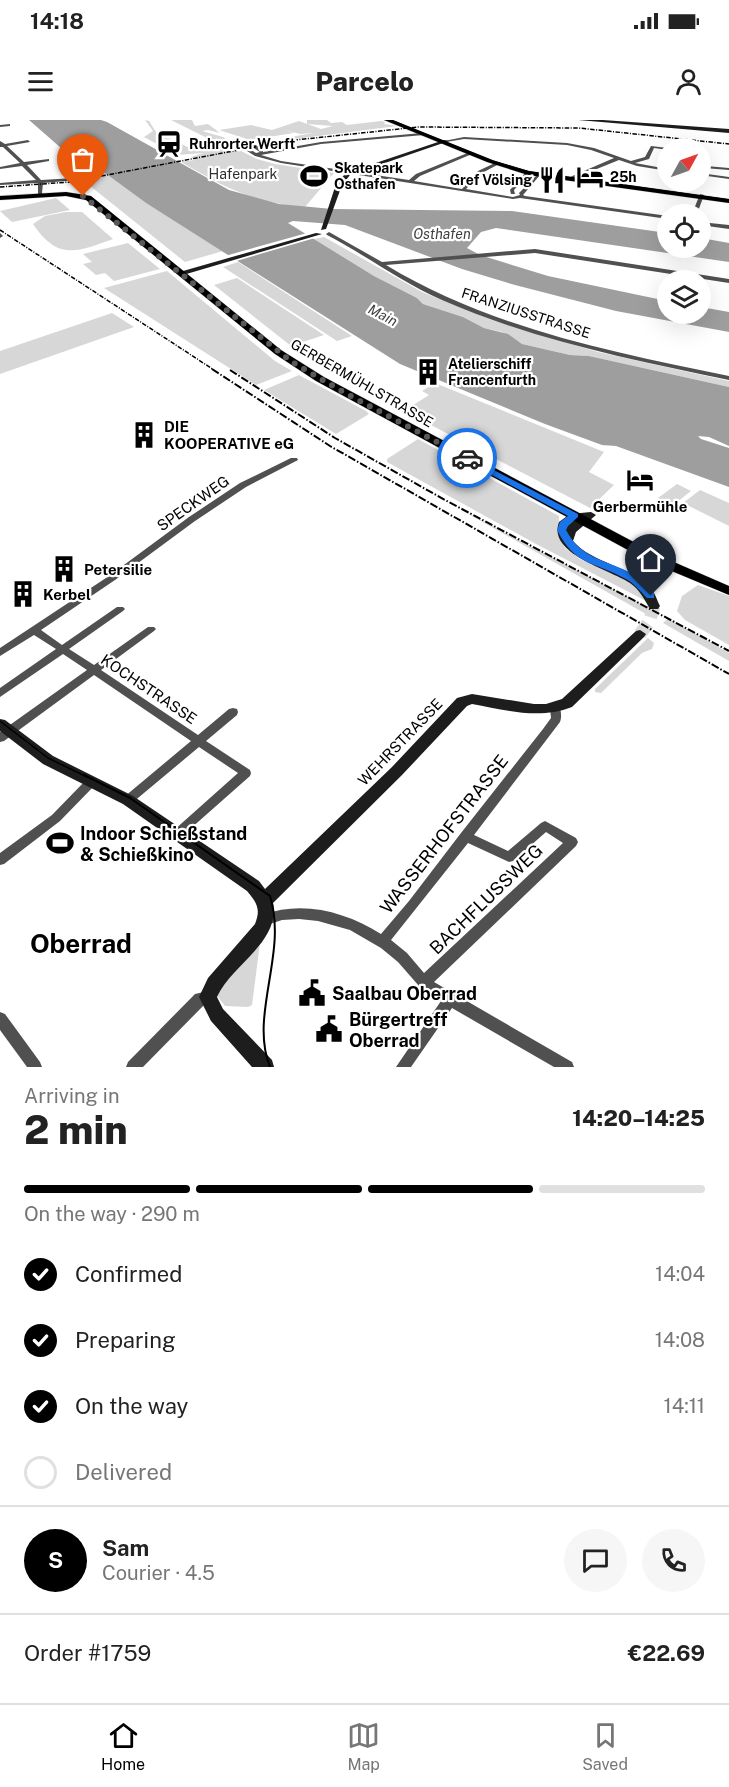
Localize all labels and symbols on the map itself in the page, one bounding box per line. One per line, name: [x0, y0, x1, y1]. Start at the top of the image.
station icon: Ruhrorter Werft: [154, 129, 184, 159]
pin: [57, 134, 108, 196]
place label: Ruhrorter Werft: [189, 136, 295, 152]
north arrow: [657, 138, 711, 192]
place label: Skatepark Osthafen: [334, 160, 403, 192]
sports icon: Skatepark Osthafen: [299, 161, 329, 191]
hotel icon: 25h: [575, 162, 605, 192]
restaurant icon: Gref Völsing: [537, 165, 567, 195]
park label: Hafenpark: [209, 166, 278, 182]
place label: 25h: [610, 169, 637, 185]
place label: Gref Völsing: [449, 172, 532, 188]
water label: Osthafen: [413, 226, 471, 242]
street label: FRANZIUSSTRASSE: [460, 285, 592, 341]
water label: Main: [366, 301, 400, 329]
street label: GERBERMÜHLSTRASSE: [288, 334, 437, 430]
place label: Atelierschiff Francenfurth: [448, 356, 536, 388]
building icon: Atelierschiff Francenfurth: [413, 357, 443, 387]
place label: DIE KOOPERATIVE eG: [164, 418, 294, 452]
building icon: DIE KOOPERATIVE eG: [129, 420, 159, 450]
courier: [437, 428, 497, 488]
hotel icon: Gerbermühle: [625, 465, 655, 495]
street label: SPECKWEG: [154, 472, 232, 534]
place label: Gerbermühle: [593, 498, 687, 515]
pin: [625, 534, 676, 596]
building icon: Petersilie: [49, 554, 79, 584]
place label: Petersilie: [84, 561, 152, 578]
building icon: Kerbel: [8, 579, 38, 609]
place label: Kerbel: [43, 586, 91, 603]
street label: KOCHSTRASSE: [98, 651, 200, 727]
street label: WEHRSTRASSE: [354, 695, 446, 789]
street label: WASSERHOFSTRASSE: [376, 751, 512, 917]
place label: Indoor Schießstand & Schießkino: [80, 823, 247, 865]
sports icon: Indoor Schießstand & Schießkino: [45, 828, 75, 858]
street label: BACHFLUSSWEG: [425, 840, 547, 958]
district label: Oberrad: [30, 928, 132, 959]
public building icon: Saalbau Oberrad: [297, 978, 327, 1008]
place label: Saalbau Oberrad: [332, 983, 477, 1004]
place label: Bürgertreff Oberrad: [349, 1009, 447, 1051]
public building icon: Bürgertreff Oberrad: [314, 1014, 344, 1044]

